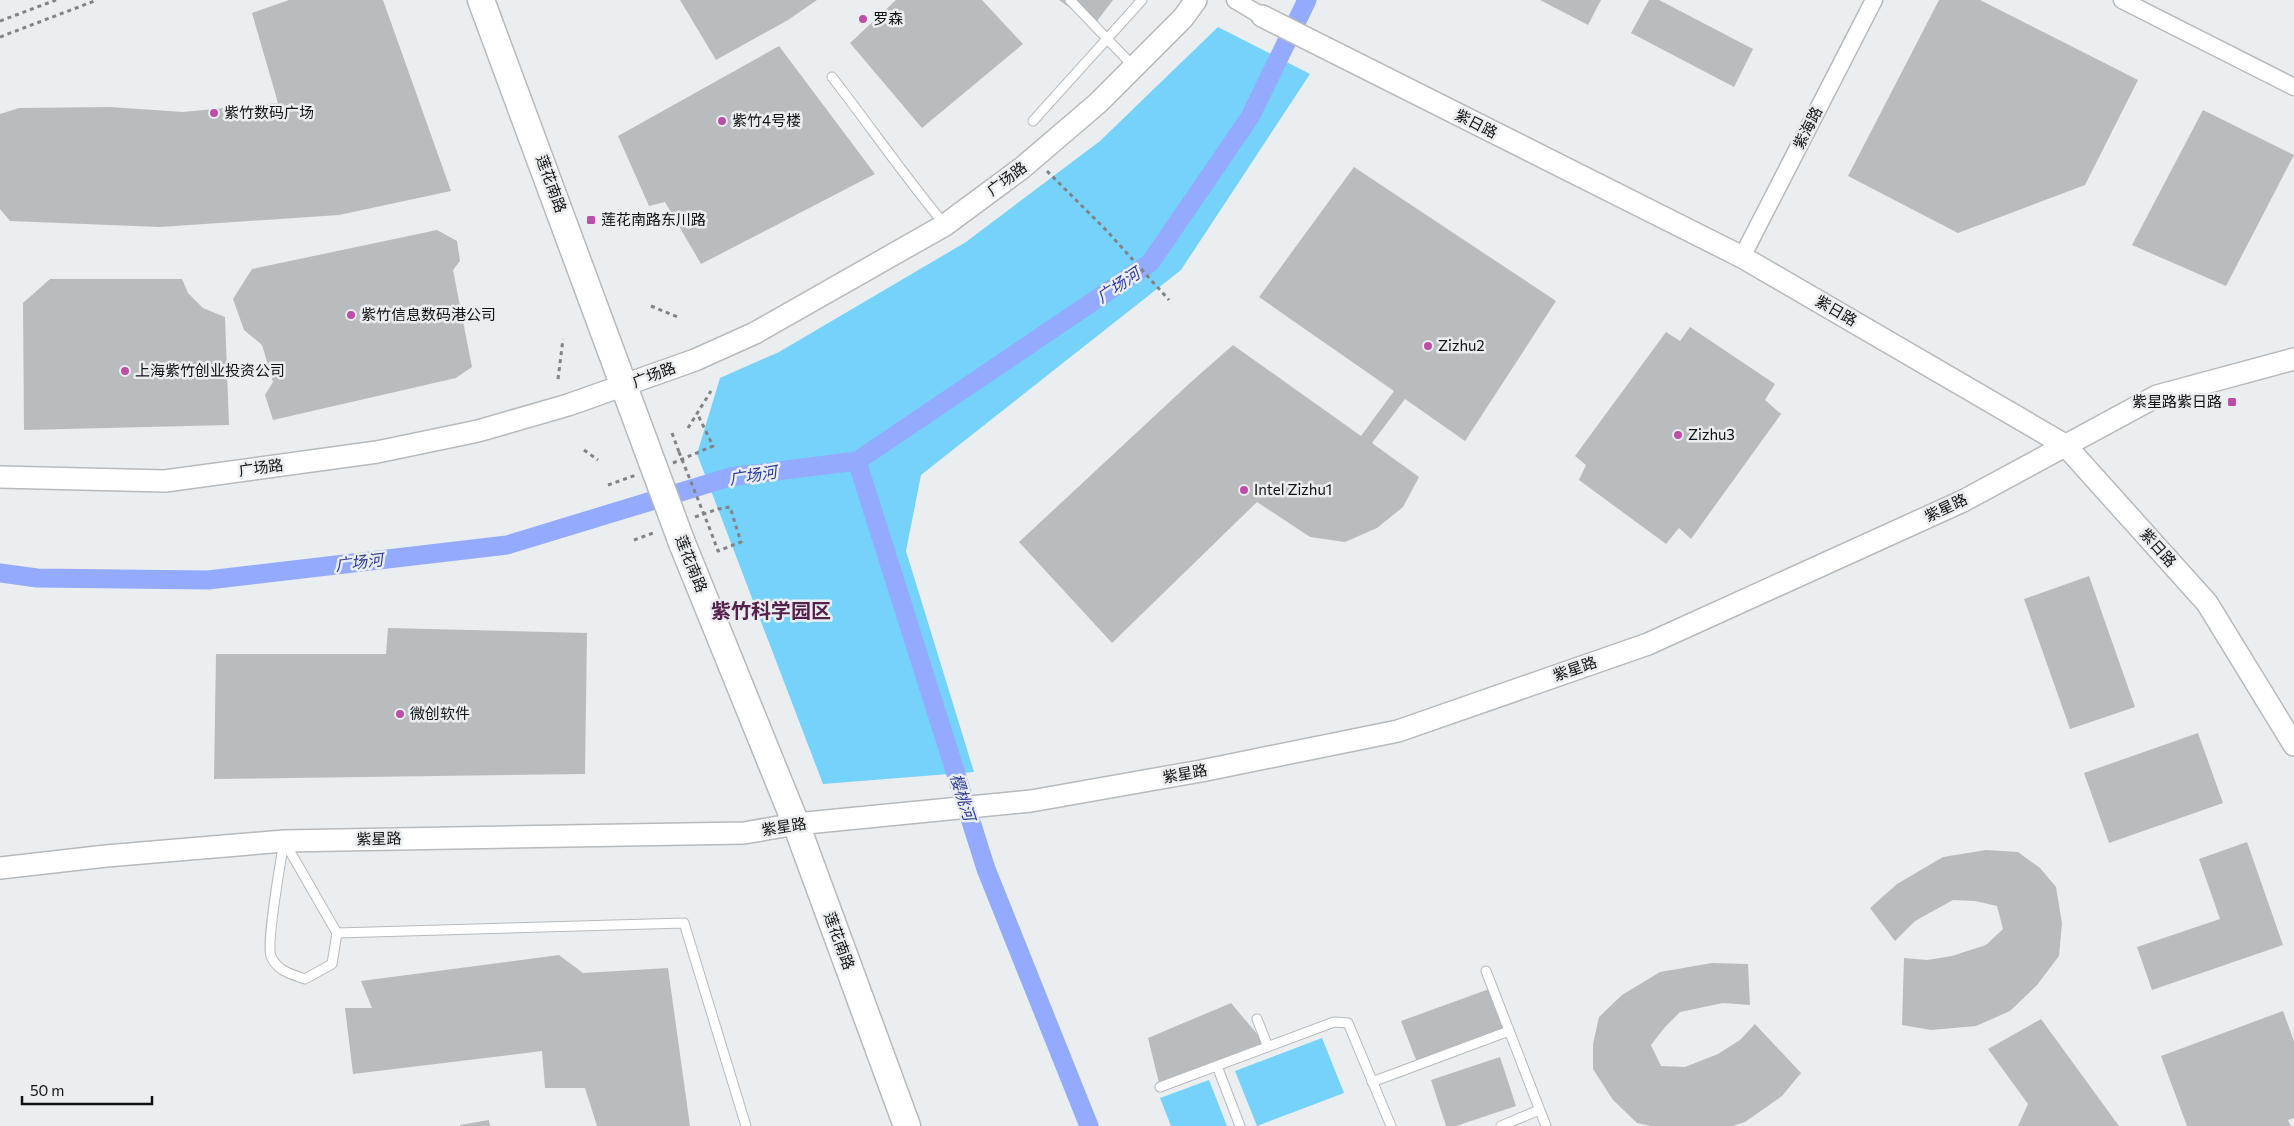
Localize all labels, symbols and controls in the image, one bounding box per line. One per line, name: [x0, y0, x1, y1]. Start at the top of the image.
place label: 罗森: [873, 9, 903, 27]
marker: 罗森: [857, 13, 869, 25]
place label: 紫竹数码广场: [224, 103, 314, 121]
street label: 紫海路: [1789, 103, 1825, 152]
street label: 紫日路: [1452, 105, 1501, 141]
marker: 紫竹数码广场: [208, 107, 220, 119]
place label: 紫竹4号楼: [732, 111, 801, 129]
marker: 紫竹4号楼: [716, 115, 728, 127]
street label: 莲花南路: [533, 152, 571, 215]
street label: 广场路: [983, 157, 1030, 199]
place label: 莲花南路东川路: [601, 210, 706, 228]
marker: 莲花南路东川路: [585, 214, 597, 226]
water label: 广场河: [1093, 262, 1145, 306]
street label: 紫日路: [1813, 291, 1860, 329]
place label: 紫竹信息数码港公司: [361, 305, 496, 323]
marker: 紫竹信息数码港公司: [345, 309, 357, 321]
place label: Zizhu2: [1438, 336, 1485, 354]
marker: Zizhu2: [1422, 340, 1434, 352]
street label: 广场路: [629, 358, 678, 391]
place label: 上海紫竹创业投资公司: [135, 361, 285, 379]
marker: 上海紫竹创业投资公司: [119, 365, 131, 377]
place label: 紫星路紫日路: [2132, 392, 2222, 410]
marker: 紫星路紫日路: [2226, 396, 2238, 408]
place label: Zizhu3: [1688, 425, 1735, 443]
marker: Zizhu3: [1672, 429, 1684, 441]
street label: 广场路: [237, 455, 284, 479]
water label: 广场河: [728, 461, 781, 488]
place label: Intel Zizhu1: [1254, 480, 1332, 498]
marker: Intel Zizhu1: [1238, 484, 1250, 496]
street label: 紫星路: [1921, 489, 1970, 525]
street label: 紫日路: [2137, 525, 2180, 570]
street label: 莲花南路: [672, 532, 712, 595]
water label: 广场河: [334, 549, 387, 574]
district label: 紫竹科学园区: [711, 598, 831, 622]
street label: 紫星路: [1550, 652, 1599, 684]
place label: 微创软件: [410, 704, 470, 722]
marker: 微创软件: [394, 708, 406, 720]
street label: 紫星路: [1161, 760, 1209, 786]
water label: 樱桃河: [947, 771, 981, 825]
street label: 紫星路: [760, 814, 807, 838]
street label: 紫星路: [356, 829, 402, 847]
street label: 莲花南路: [821, 909, 859, 972]
scale bar: [22, 1074, 152, 1106]
text: 50 m: [30, 1081, 64, 1099]

